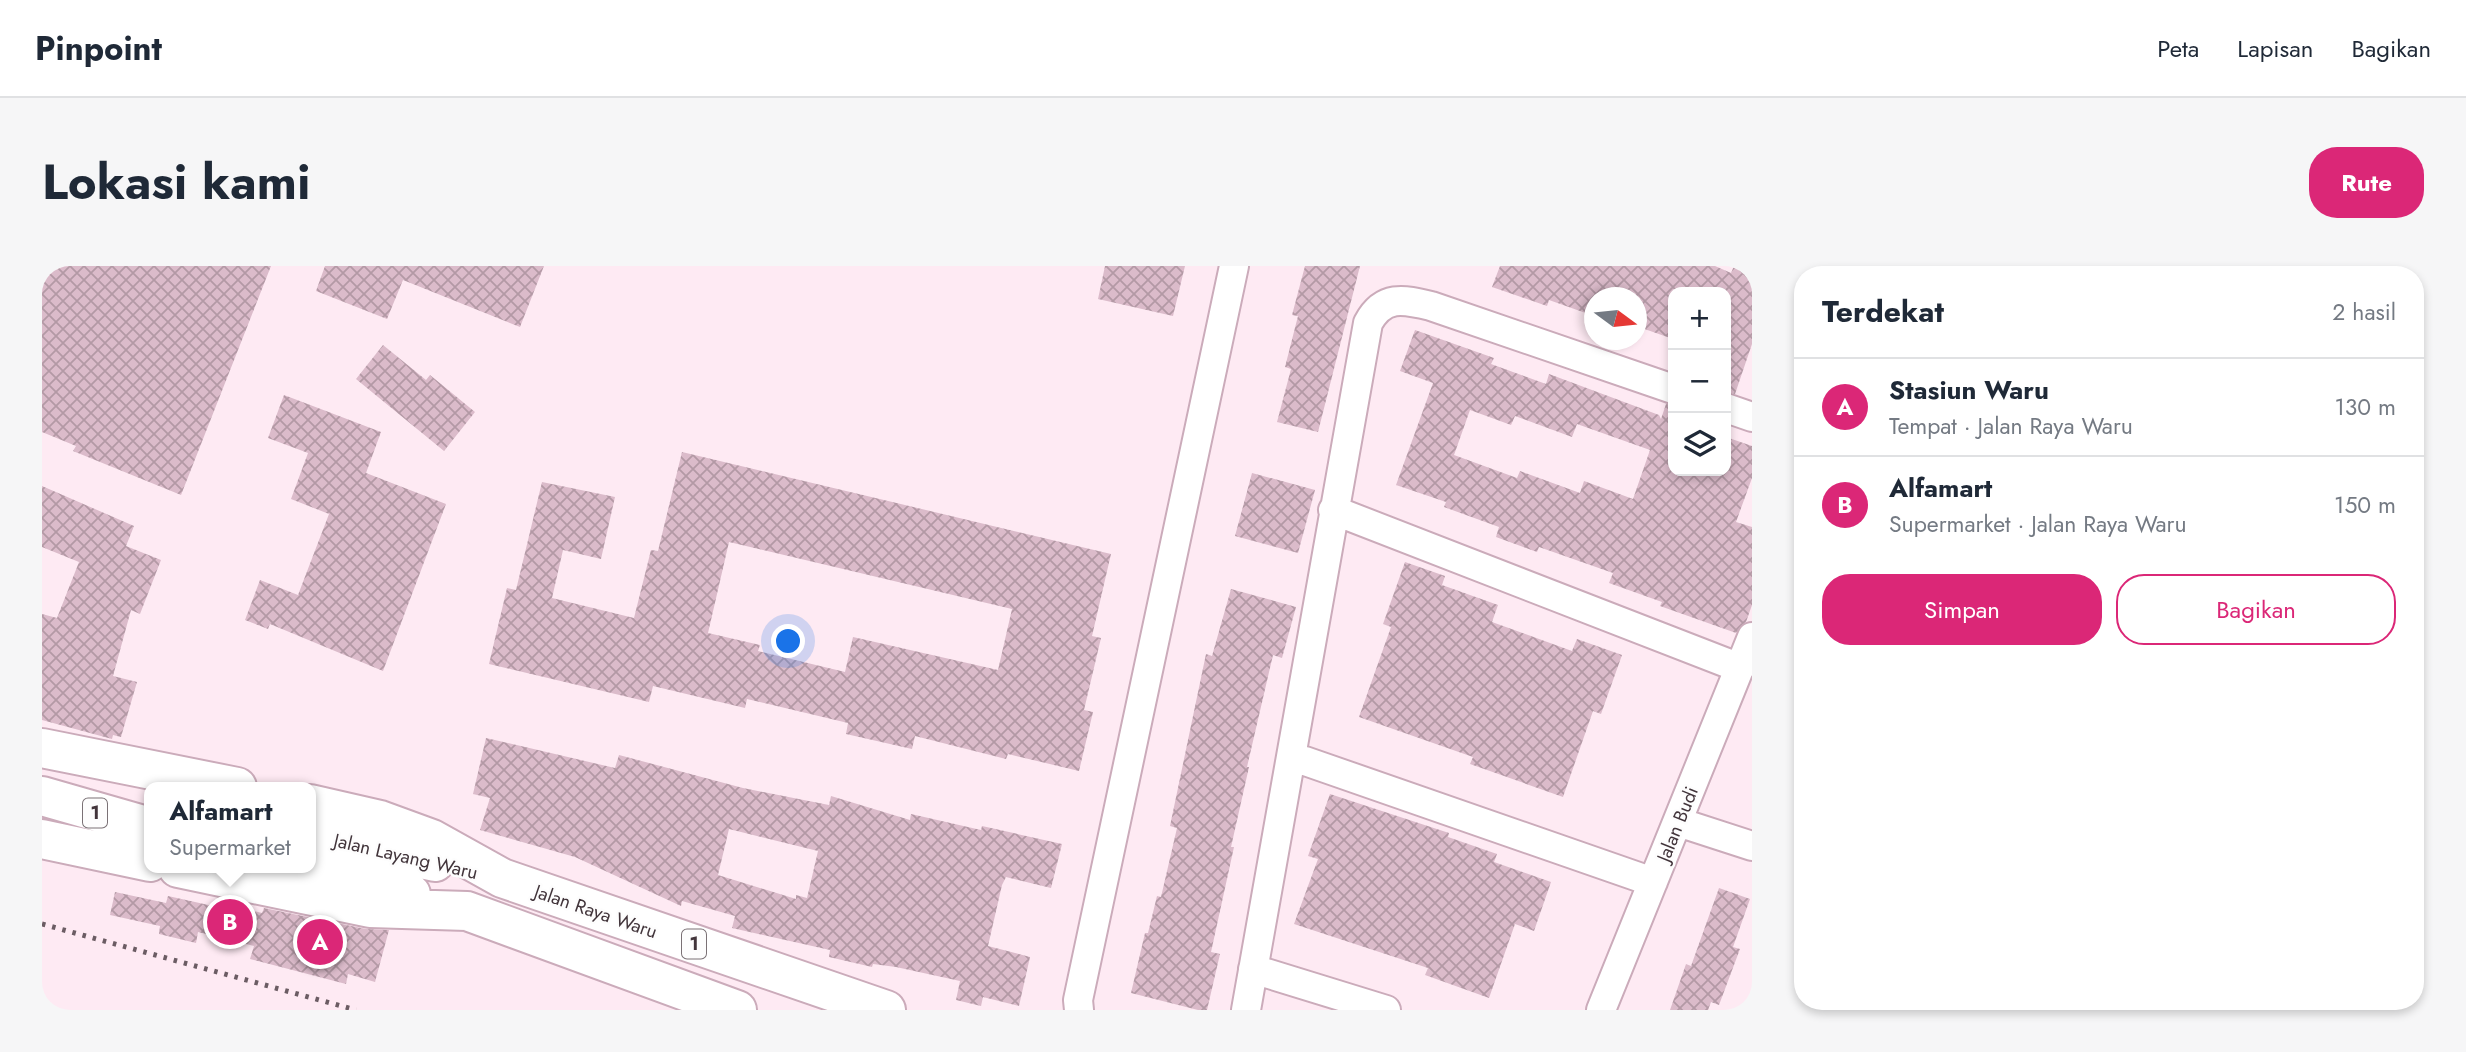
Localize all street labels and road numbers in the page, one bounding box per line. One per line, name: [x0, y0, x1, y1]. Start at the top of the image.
street label: Jalan Budi: [1649, 782, 1705, 869]
road number: 1: [83, 798, 107, 828]
street label: Jalan Layang Waru: [328, 826, 481, 886]
street label: Jalan Raya Waru: [528, 877, 661, 945]
road number: 1: [682, 930, 706, 958]

